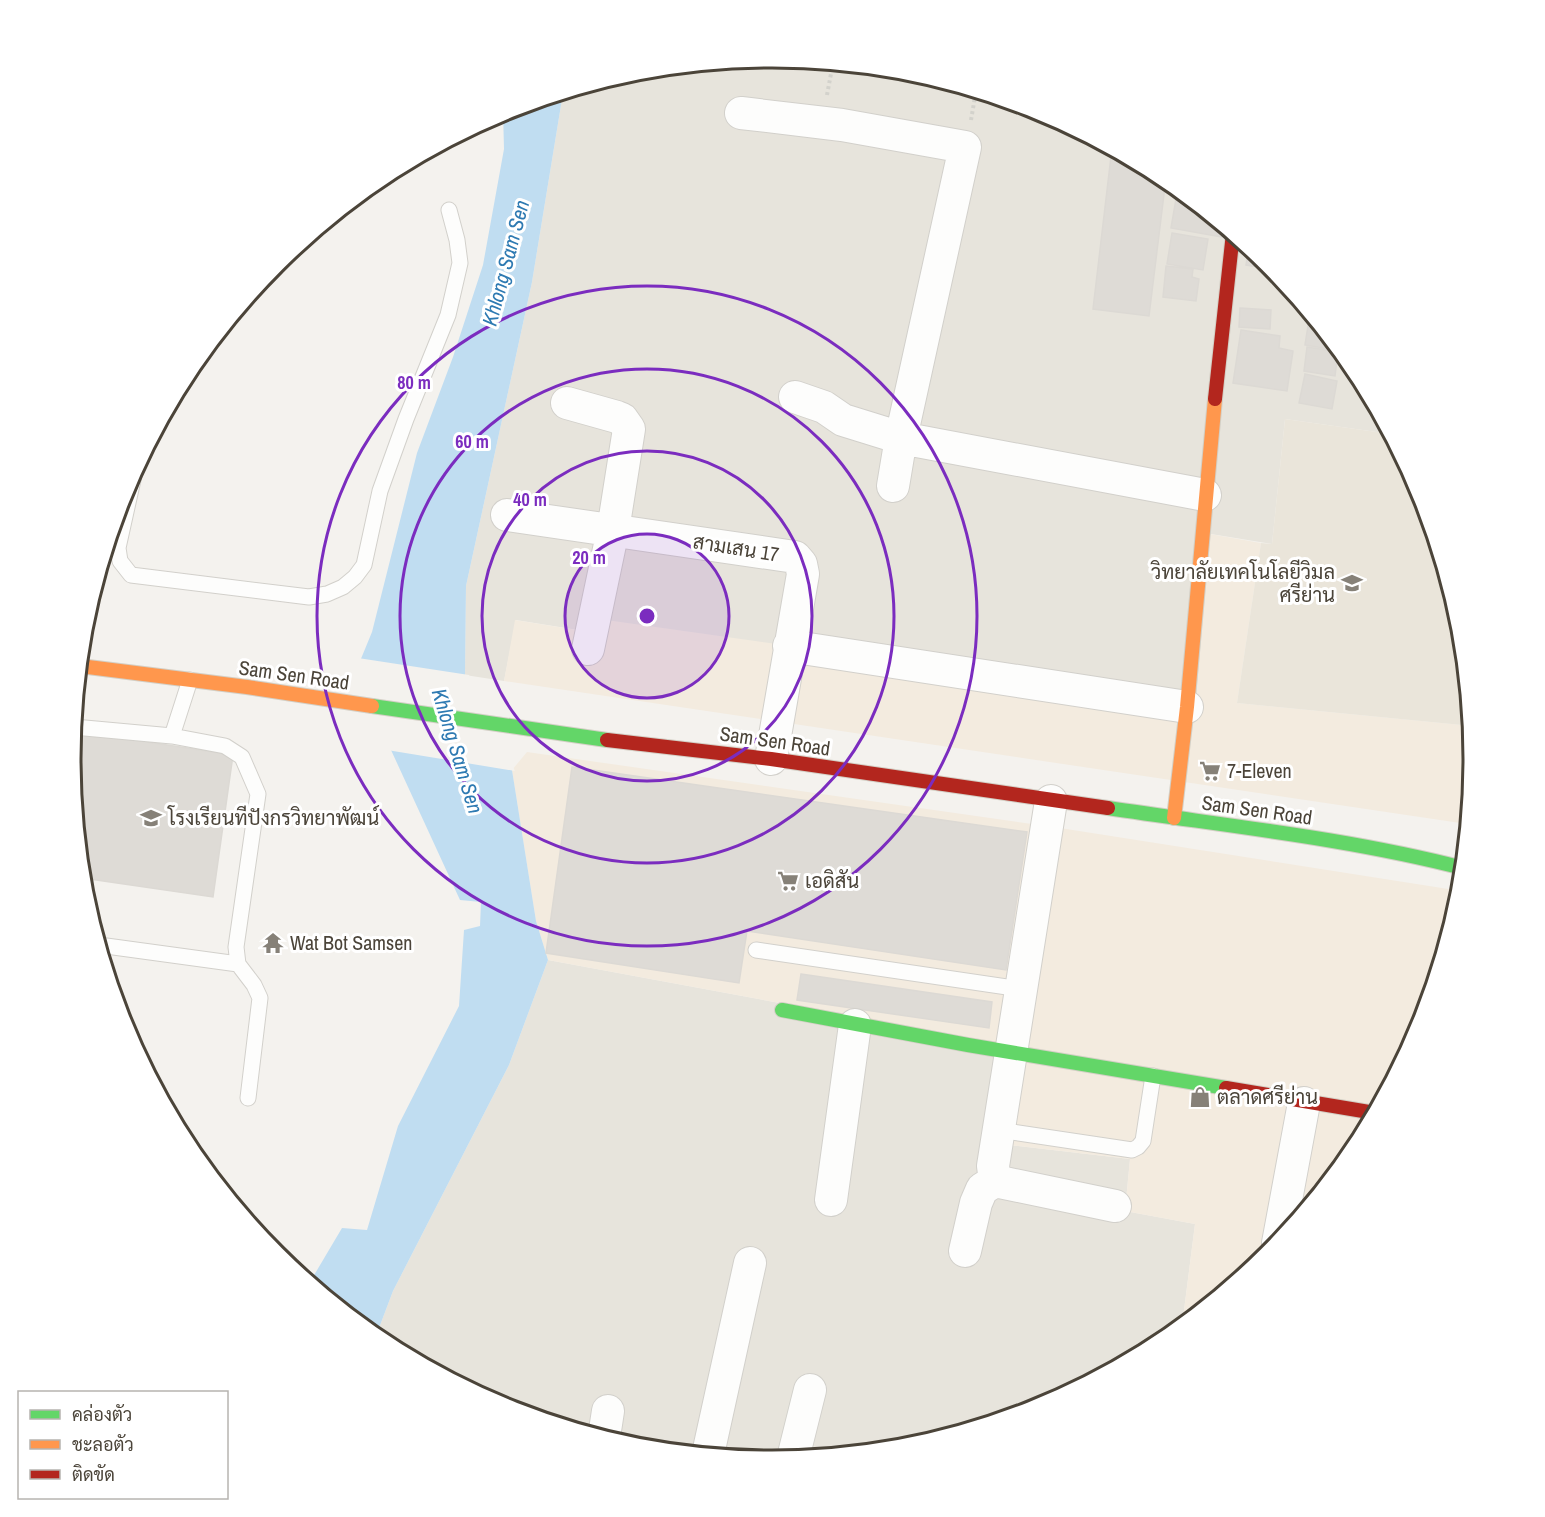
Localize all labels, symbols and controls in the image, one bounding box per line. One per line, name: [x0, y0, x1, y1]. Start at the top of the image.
water label: Khlong Sam Sen: [475, 197, 536, 329]
text: 80 m: [397, 370, 431, 395]
text: 60 m: [455, 429, 489, 454]
text: 40 m: [513, 487, 547, 512]
street label: สามเสน 17: [691, 527, 781, 568]
text: 20 m: [572, 545, 606, 570]
place label: วิทยาลัยเทคโนโลยีวิมล ศรีย่าน: [1150, 558, 1335, 608]
school or university icon: วิทยาลัยเทคโนโลยีวิมล ศรีย่าน: [1340, 571, 1364, 595]
centre of rings: [637, 606, 657, 626]
street label: Sam Sen Road: [237, 653, 351, 696]
water label: Khlong Sam Sen: [425, 685, 490, 817]
street label: Sam Sen Road: [718, 719, 832, 762]
place label: 7-Eleven: [1227, 757, 1292, 784]
supermarket icon: 7-Eleven: [1198, 759, 1222, 783]
street label: Sam Sen Road: [1200, 788, 1314, 831]
place label: โรงเรียนทีปังกรวิทยาพัฒน์: [167, 804, 379, 831]
school or university icon: โรงเรียนทีปังกรวิทยาพัฒน์: [139, 806, 163, 830]
place label: เอดิสัน: [805, 867, 859, 894]
supermarket icon: เอดิสัน: [776, 869, 800, 893]
place label: Wat Bot Samsen: [290, 929, 412, 956]
temple icon: Wat Bot Samsen: [261, 931, 285, 955]
place label: ตลาดศรีย่าน: [1217, 1083, 1318, 1110]
shop icon: ตลาดศรีย่าน: [1188, 1085, 1212, 1109]
legend: [18, 1391, 228, 1499]
text: คล่องตัว: [72, 1402, 132, 1427]
text: ชะลอตัว: [72, 1432, 134, 1457]
text: ติดขัด: [72, 1462, 115, 1487]

